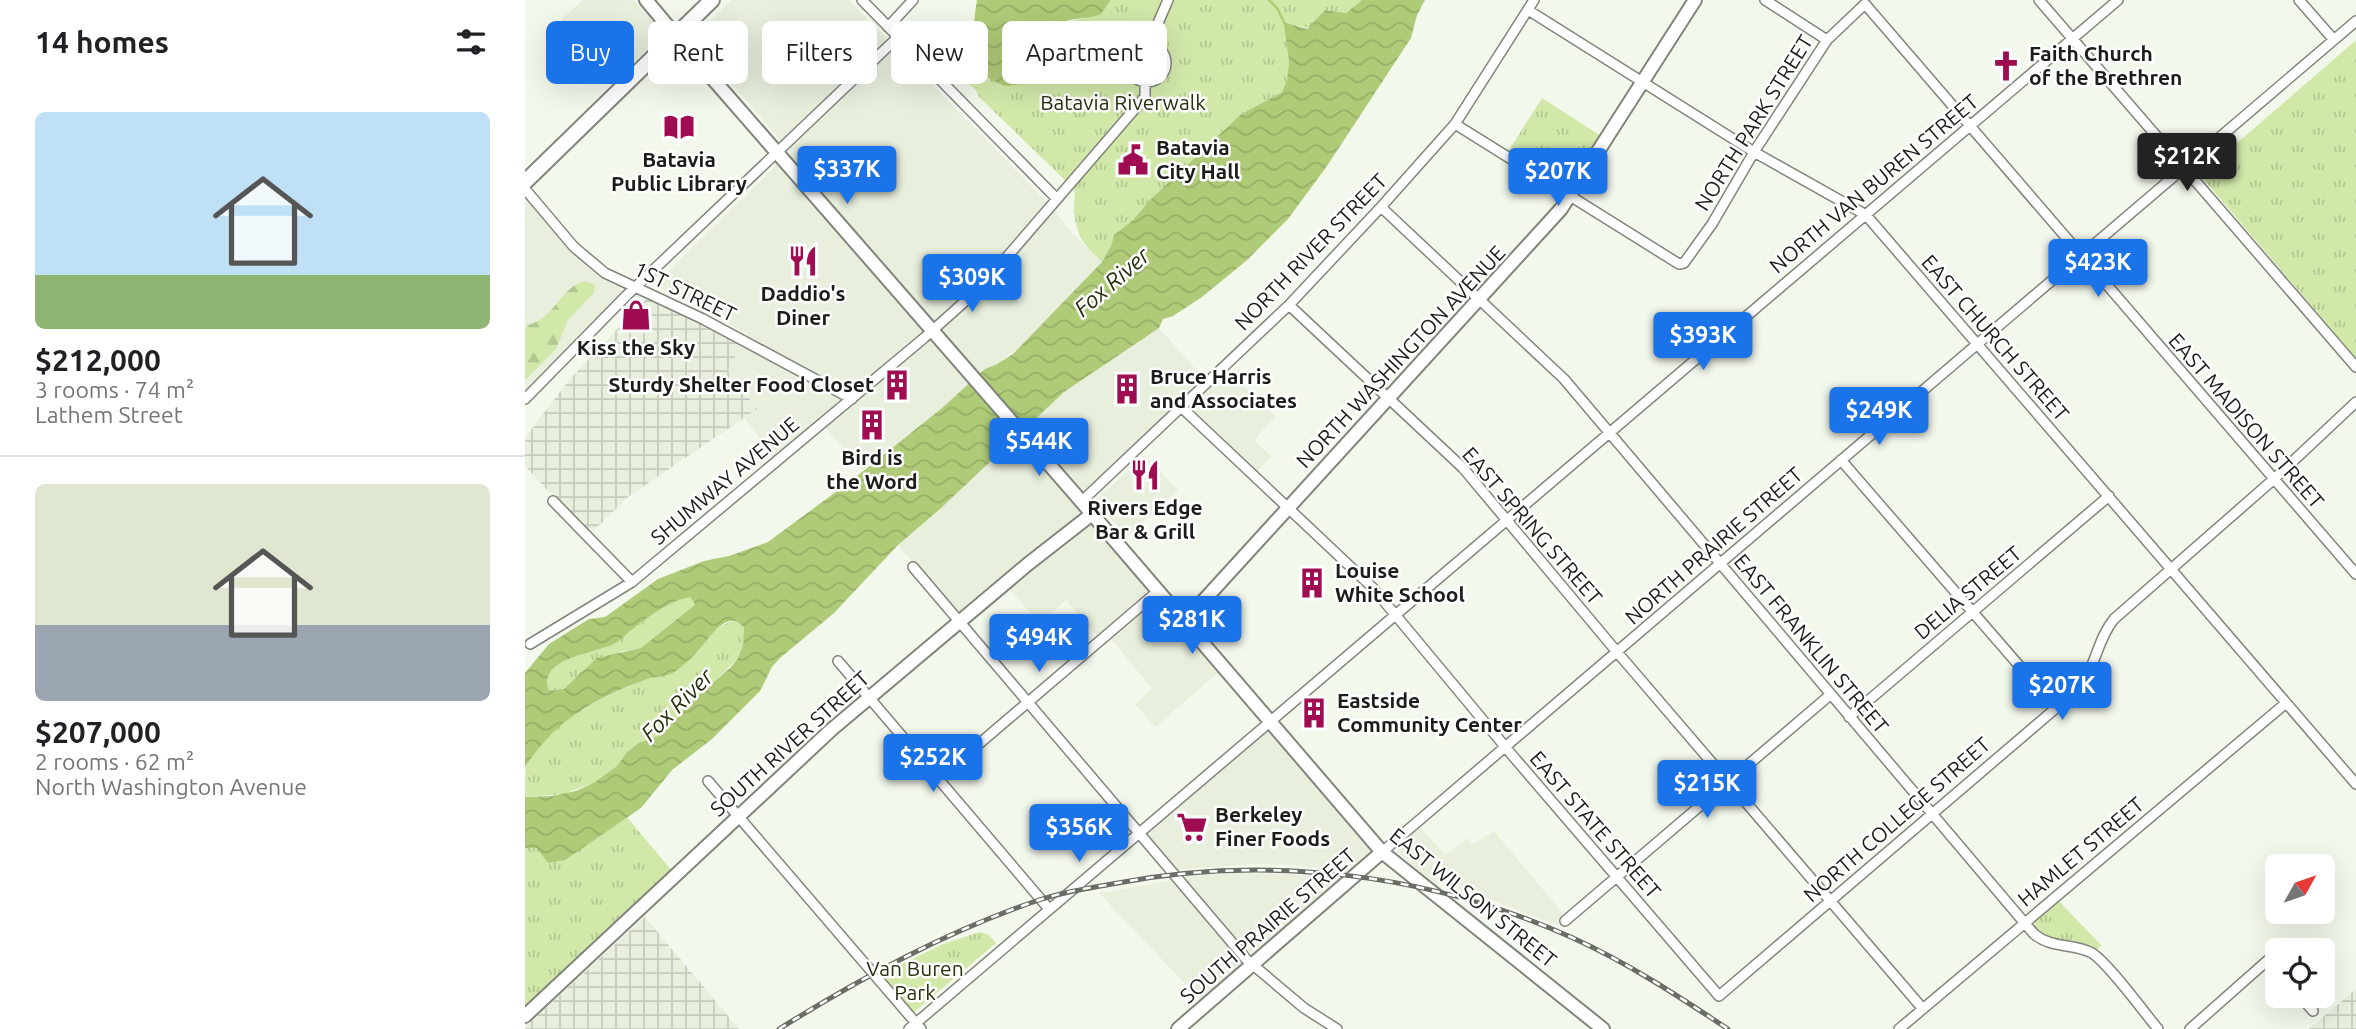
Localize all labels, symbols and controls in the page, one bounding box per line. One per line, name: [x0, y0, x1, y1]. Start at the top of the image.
chip: Buy: [546, 21, 634, 84]
chip: Rent: [648, 21, 748, 84]
chip: Filters: [762, 21, 877, 84]
chip: New: [891, 21, 988, 84]
chip: Apartment: [1002, 21, 1167, 84]
icon: filters: [452, 23, 490, 61]
text: 14 homes: [35, 25, 169, 59]
street label: NORTH PARK STREET: [1689, 30, 1817, 215]
place label: Faith Church of the Brethren: [2029, 41, 2182, 89]
church icon: Faith Church of the Brethren: [1989, 49, 2023, 83]
street label: NORTH VAN BUREN STREET: [1764, 89, 1983, 277]
park label: Batavia Riverwalk: [1040, 90, 1206, 114]
library icon: Batavia Public Library: [662, 110, 696, 144]
pin: $212K: [2138, 134, 2236, 193]
place label: Batavia City Hall: [1156, 135, 1240, 183]
public building icon: Batavia City Hall: [1116, 143, 1150, 177]
text: $212K: [2153, 143, 2221, 168]
pin: $337K: [798, 146, 896, 206]
place label: Batavia Public Library: [611, 147, 747, 195]
pin: $207K: [1509, 148, 1607, 208]
text: $337K: [813, 156, 881, 181]
icon: home: [200, 158, 326, 284]
text: $207K: [1524, 158, 1592, 183]
street label: NORTH RIVER STREET: [1229, 168, 1391, 334]
street label: NORTH WASHINGTON AVENUE: [1291, 240, 1510, 472]
pin: $423K: [2049, 240, 2147, 299]
water label: Fox River: [1069, 241, 1155, 321]
restaurant icon: Daddio's Diner: [786, 244, 820, 278]
text: $423K: [2064, 249, 2132, 274]
street label: EAST CHURCH STREET: [1917, 250, 2074, 425]
pin: $309K: [923, 254, 1021, 314]
street label: 1ST STREET: [631, 256, 741, 326]
text: $309K: [938, 264, 1006, 289]
place label: Daddio's Diner: [760, 281, 846, 329]
shop icon: Kiss the Sky: [619, 298, 653, 332]
pin: $393K: [1654, 312, 1752, 372]
text: $393K: [1669, 322, 1737, 347]
street label: EAST MADISON STREET: [2164, 328, 2329, 513]
place label: Kiss the Sky: [577, 335, 695, 359]
text: $212,000: [35, 343, 161, 377]
place label: Bruce Harris and Associates: [1150, 364, 1297, 412]
building icon: Sturdy Shelter Food Closet: [880, 368, 914, 402]
place label: Sturdy Shelter Food Closet: [608, 372, 874, 396]
building icon: Bruce Harris and Associates: [1110, 372, 1144, 406]
text: 3 rooms · 74 m²: [35, 377, 194, 402]
pin: $249K: [1830, 388, 1928, 447]
text: $249K: [1845, 397, 1913, 422]
text: Lathem Street: [35, 402, 183, 427]
building icon: Bird is the Word: [855, 408, 889, 442]
street label: SHUMWAY AVENUE: [646, 411, 803, 549]
pin: $544K: [990, 419, 1088, 478]
text: $544K: [1005, 428, 1073, 453]
street label: EAST SPRING STREET: [1458, 442, 1608, 609]
place label: Bird is the Word: [826, 445, 918, 493]
restaurant icon: Rivers Edge Bar & Grill: [1128, 458, 1162, 492]
street label: NORTH PRAIRIE STREET: [1620, 462, 1807, 629]
place label: Rivers Edge Bar & Grill: [1087, 495, 1203, 543]
icon: home: [200, 530, 326, 656]
street label: DELIA STREET: [1909, 540, 2026, 644]
street label: EAST FRANKLIN STREET: [1730, 549, 1894, 738]
place label: Louise White School: [1335, 558, 1465, 606]
building icon: Louise White School: [1295, 566, 1329, 600]
pin: $281K: [1143, 596, 1241, 656]
text: $281K: [1158, 606, 1226, 631]
pin: $494K: [990, 614, 1088, 674]
text: $494K: [1005, 624, 1073, 649]
pin: $207K: [2013, 662, 2111, 722]
water label: Fox River: [636, 663, 719, 746]
street label: SOUTH RIVER STREET: [705, 665, 874, 821]
text: $207K: [2028, 672, 2096, 697]
place label: Eastside Community Center: [1337, 688, 1522, 736]
building icon: Eastside Community Center: [1297, 696, 1331, 730]
text: $207,000: [35, 715, 161, 749]
street label: NORTH COLLEGE STREET: [1798, 732, 1995, 907]
pin: $252K: [884, 734, 982, 794]
text: $252K: [899, 744, 967, 769]
street label: EAST STATE STREET: [1525, 746, 1666, 903]
text: 2 rooms · 62 m²: [35, 749, 194, 774]
pin: $215K: [1658, 760, 1756, 820]
text: $215K: [1673, 770, 1741, 795]
text: North Washington Avenue: [35, 774, 307, 799]
street label: HAMLET STREET: [2013, 792, 2148, 911]
place label: Berkeley Finer Foods: [1215, 802, 1330, 850]
pin: $356K: [1030, 804, 1128, 864]
supermarket icon: Berkeley Finer Foods: [1175, 810, 1209, 844]
text: $356K: [1045, 814, 1113, 839]
street label: EAST WILSON STREET: [1385, 823, 1562, 972]
street label: SOUTH PRAIRIE STREET: [1175, 842, 1360, 1008]
north arrow: [2265, 854, 2335, 924]
map controls: [2265, 854, 2335, 1008]
button: locate: [2265, 938, 2335, 1008]
park label: Van Buren Park: [866, 956, 964, 1004]

